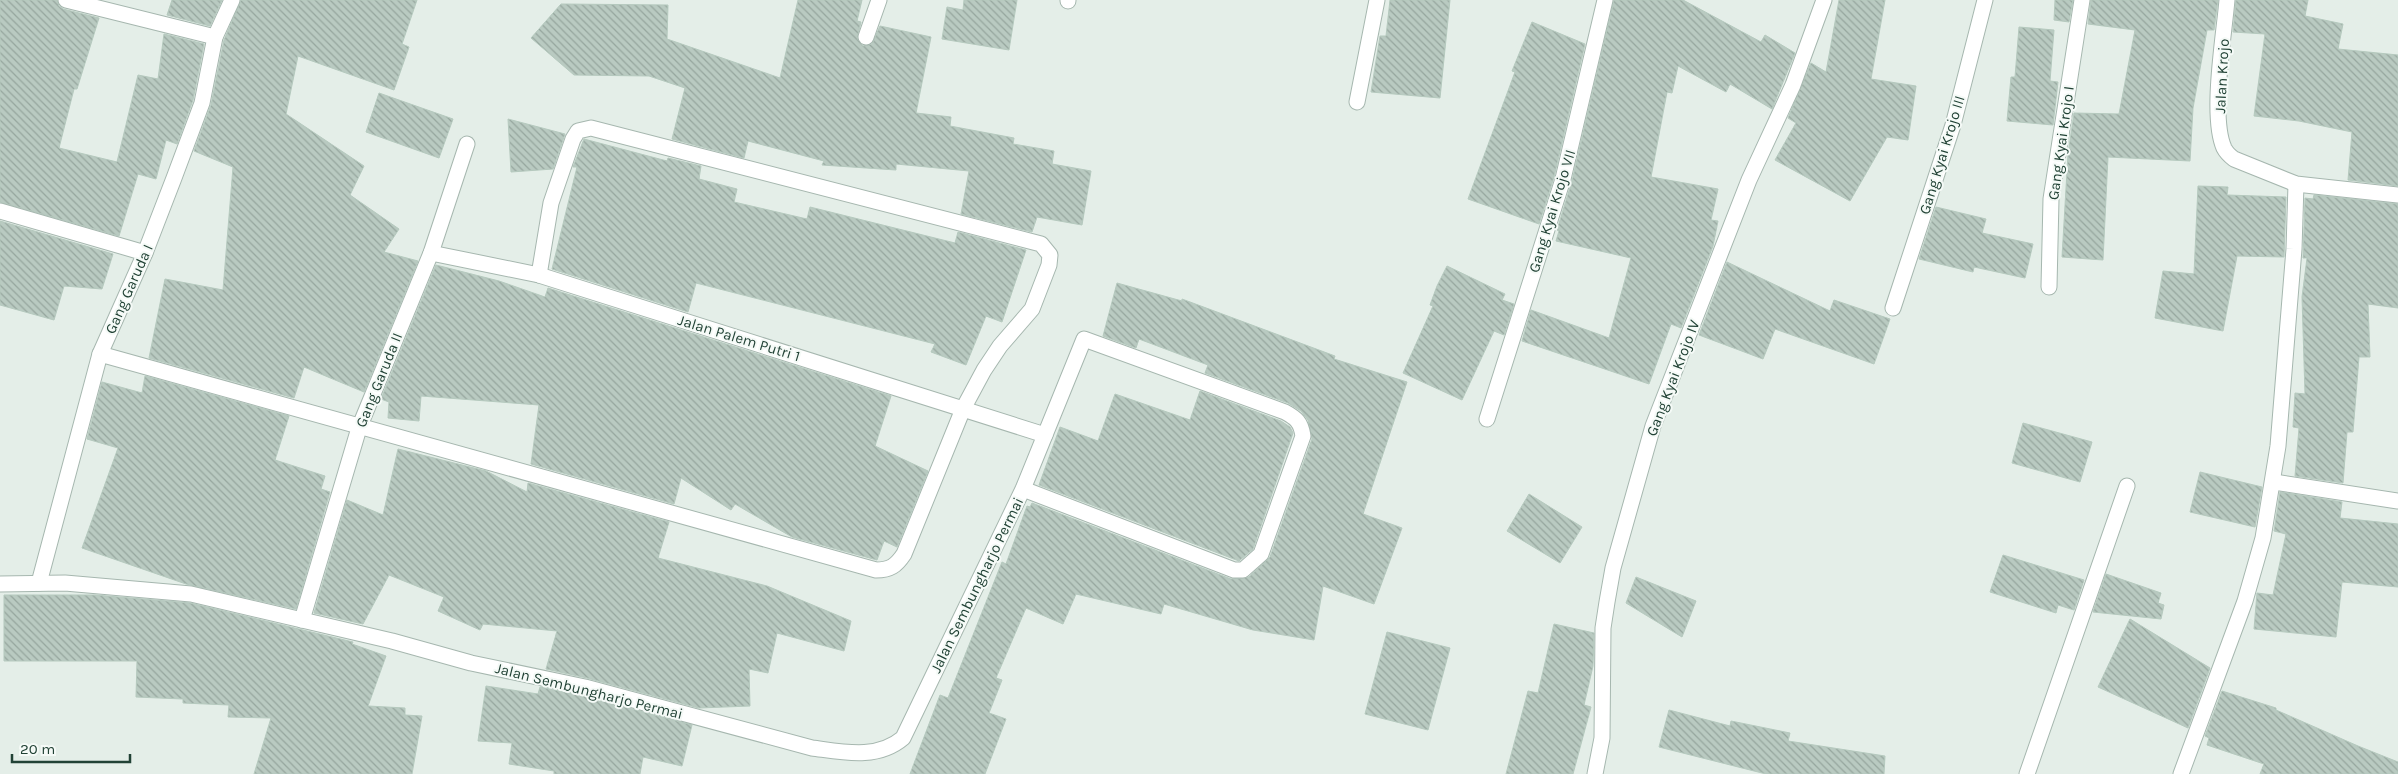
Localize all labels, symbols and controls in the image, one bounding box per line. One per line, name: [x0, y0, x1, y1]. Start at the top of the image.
street label: Jalan Krojo: [2211, 38, 2233, 114]
street label: Gang Kyai Krojo I: [2044, 85, 2078, 201]
street label: Gang Kyai Krojo III: [1915, 93, 1969, 217]
street label: Gang Kyai Krojo VII: [1525, 147, 1579, 275]
street label: Gang Garuda I: [101, 241, 157, 337]
street label: Jalan Palem Putri 1: [676, 311, 802, 365]
street label: Gang Kyai Krojo IV: [1643, 317, 1704, 439]
street label: Gang Garuda II: [352, 330, 406, 430]
street label: Jalan Sembungharjo Permai: [927, 494, 1027, 676]
street label: Jalan Sembungharjo Permai: [493, 659, 685, 723]
scale bar: [12, 732, 130, 764]
text: 20 m: [20, 740, 55, 758]

